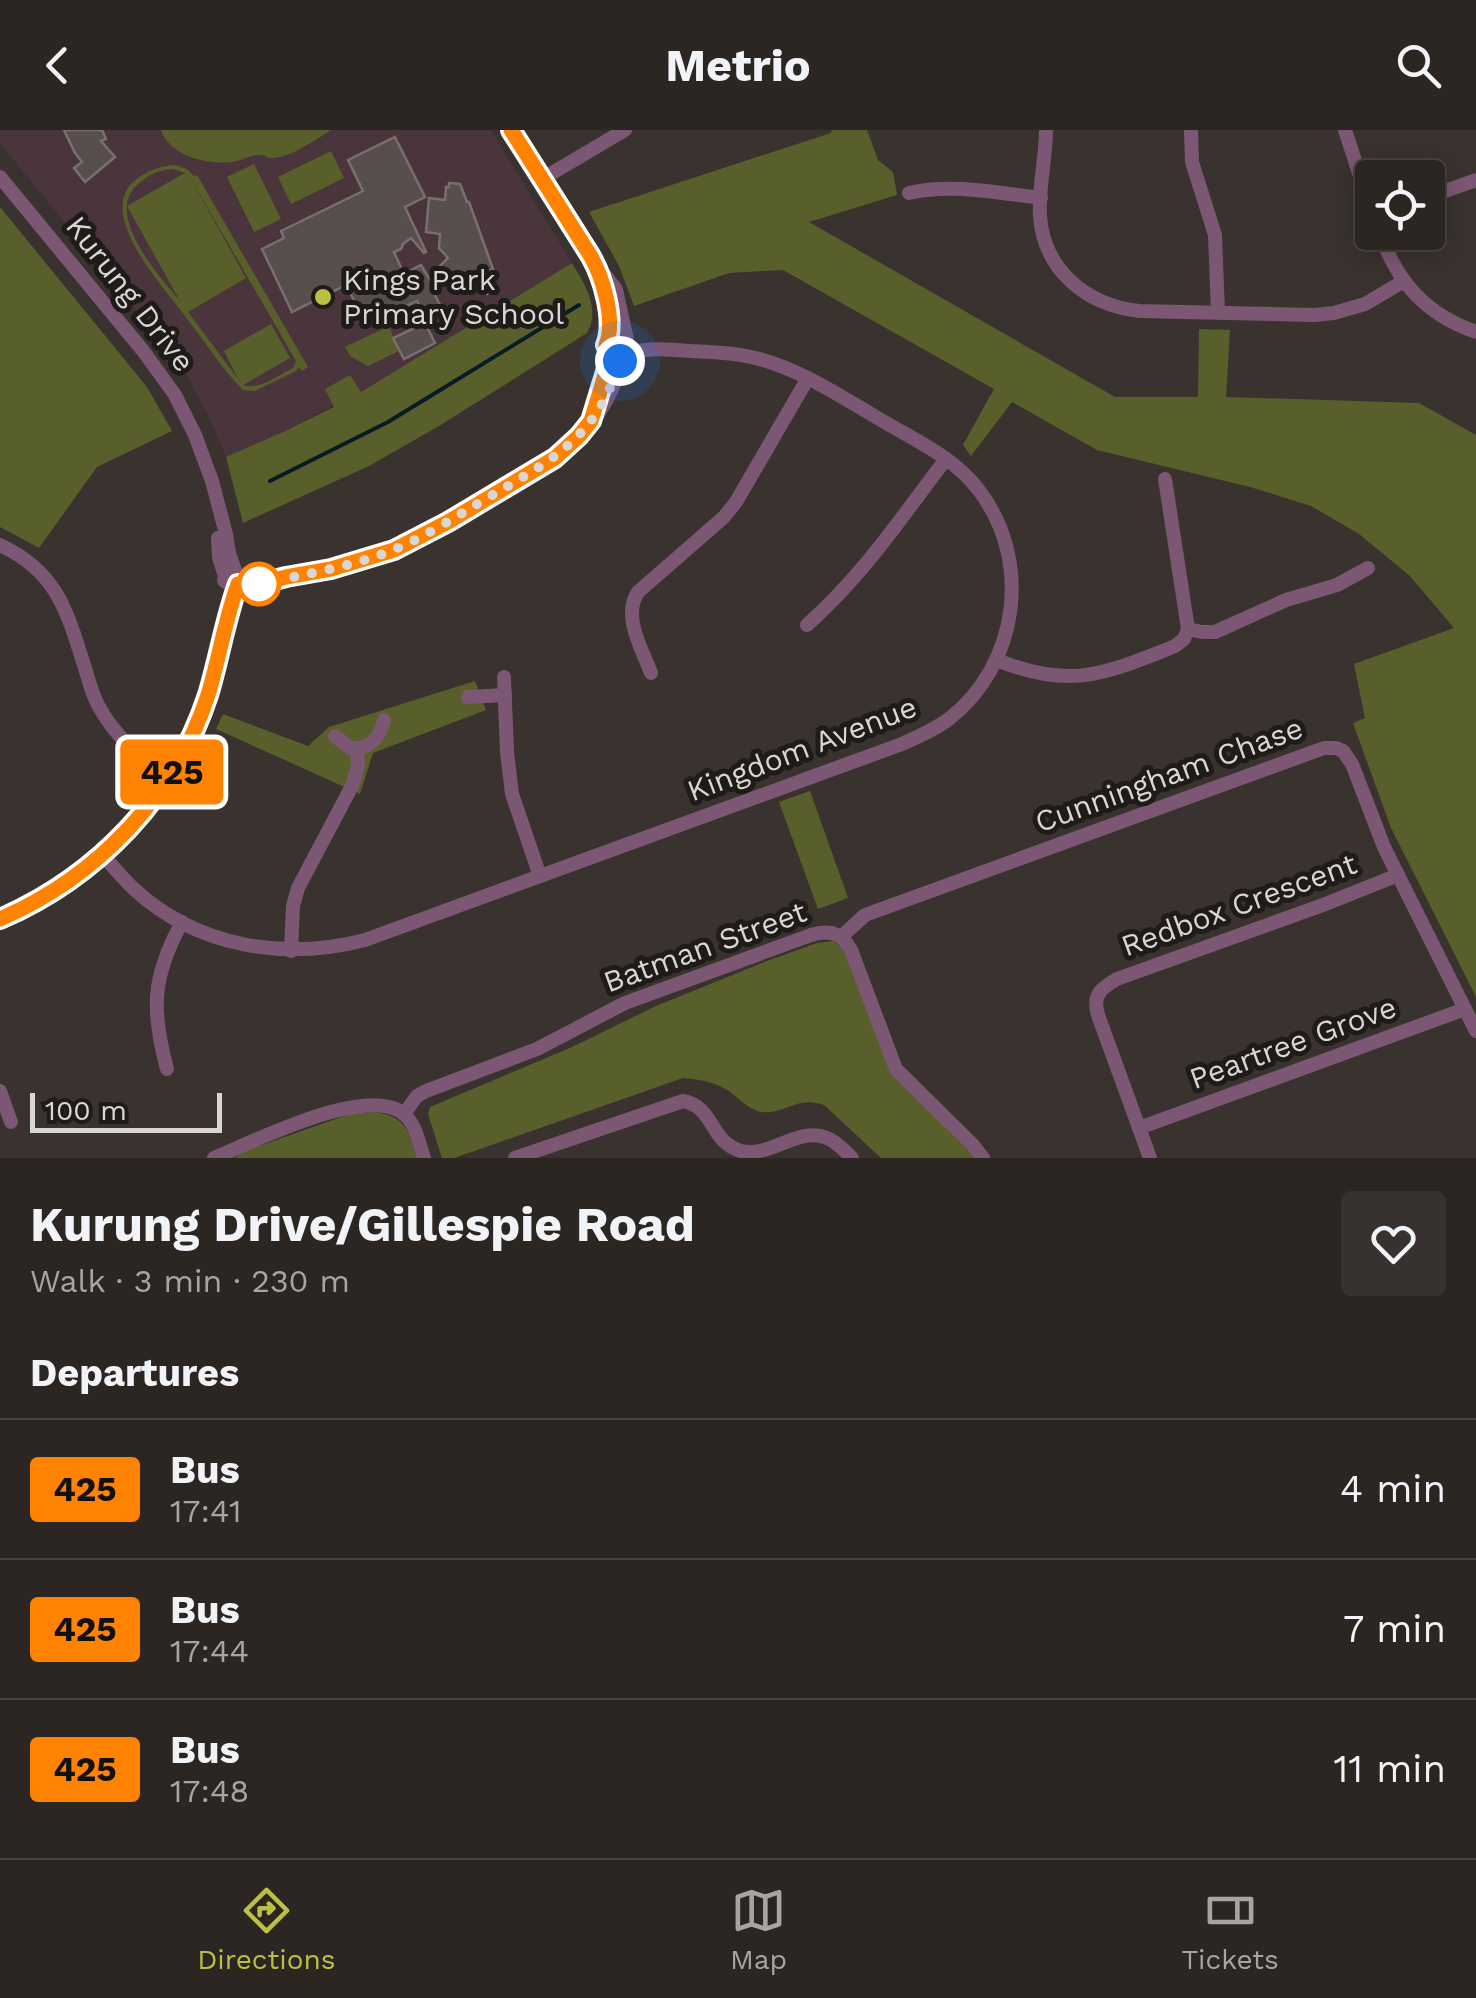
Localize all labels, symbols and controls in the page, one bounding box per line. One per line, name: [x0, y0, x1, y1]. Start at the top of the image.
icon: back: [30, 38, 85, 93]
icon: search: [1391, 38, 1446, 93]
text: Metrio: [665, 39, 811, 92]
map controls: [1355, 160, 1445, 250]
button: locate: [1355, 160, 1445, 250]
street label: Kurung Drive: [59, 209, 202, 378]
place label: Kings Park Primary School: [343, 262, 564, 331]
marker: Kings Park Primary School: [312, 286, 334, 308]
your location: [595, 336, 645, 386]
unlabelled marker: [238, 563, 280, 605]
street label: Kingdom Avenue: [682, 689, 921, 808]
street label: Cunningham Chase: [1030, 710, 1307, 839]
line badge: 425: [114, 740, 230, 804]
text: 425: [140, 751, 204, 793]
street label: Redbox Crescent: [1116, 846, 1362, 963]
street label: Batman Street: [599, 893, 811, 999]
street label: Peartree Grove: [1185, 989, 1401, 1096]
scale bar: [30, 1088, 222, 1133]
text: 100 m: [45, 1094, 127, 1127]
button: heart: [1341, 1191, 1446, 1296]
text: Kurung Drive/Gillespie Road: [30, 1196, 695, 1253]
text: Walk · 3 min · 230 m: [30, 1262, 350, 1300]
text: Departures: [30, 1351, 239, 1395]
text: Bus: [170, 1448, 240, 1492]
text: 4 min: [1340, 1467, 1446, 1511]
text: 425: [53, 1468, 117, 1510]
text: 17:41: [170, 1492, 241, 1530]
text: Bus: [170, 1588, 240, 1632]
text: 7 min: [1343, 1607, 1446, 1651]
text: 425: [53, 1608, 117, 1650]
text: 17:44: [170, 1632, 249, 1670]
text: Bus: [170, 1728, 240, 1772]
text: 11 min: [1334, 1747, 1446, 1791]
text: 425: [53, 1748, 117, 1790]
text: 17:48: [170, 1772, 249, 1810]
tab: Directions: [197, 1883, 336, 1976]
tab: Map: [730, 1883, 787, 1976]
tab: Tickets: [1182, 1883, 1279, 1976]

